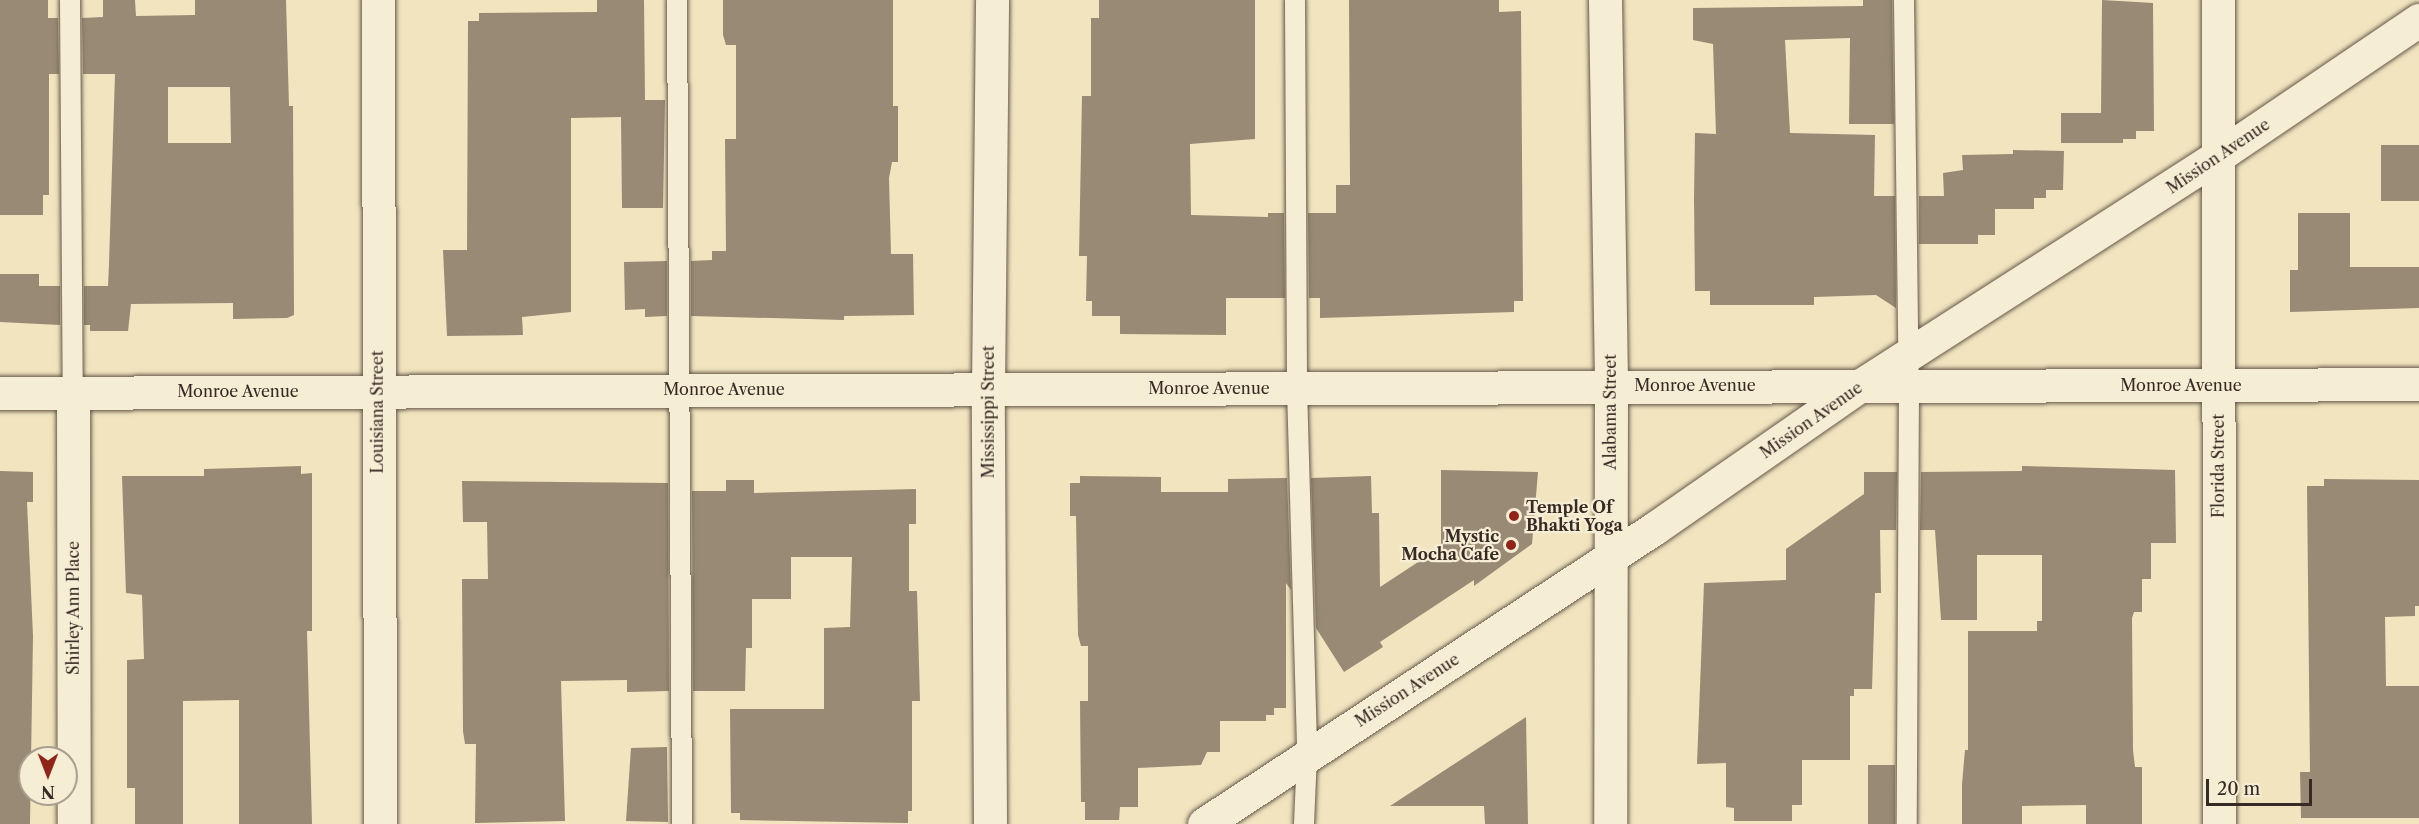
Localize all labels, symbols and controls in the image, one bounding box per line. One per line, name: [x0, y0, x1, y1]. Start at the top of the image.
street label: Mission Avenue: [2163, 114, 2273, 198]
street label: Mississippi Street: [978, 346, 998, 478]
street label: Louisiana Street: [367, 350, 387, 474]
street label: Alabama Street: [1600, 354, 1620, 470]
street label: Monroe Avenue: [1634, 375, 1756, 395]
street label: Monroe Avenue: [2120, 375, 2242, 395]
street label: Mission Avenue: [1756, 377, 1866, 463]
street label: Monroe Avenue: [1148, 378, 1270, 398]
street label: Monroe Avenue: [663, 379, 785, 399]
street label: Monroe Avenue: [177, 381, 299, 401]
street label: Florida Street: [2208, 414, 2228, 518]
place label: Temple Of Bhakti Yoga: [1526, 497, 1623, 535]
marker: Temple Of Bhakti Yoga: [1507, 509, 1521, 523]
place label: Mystic Mocha Cafe: [1401, 526, 1499, 564]
marker: Mystic Mocha Cafe: [1504, 538, 1518, 552]
street label: Shirley Ann Place: [63, 540, 83, 676]
street label: Mission Avenue: [1351, 649, 1463, 731]
north arrow: [18, 746, 78, 806]
scale bar: [2209, 767, 2316, 805]
text: 20 m: [2217, 778, 2260, 800]
text: N: [41, 782, 55, 802]

